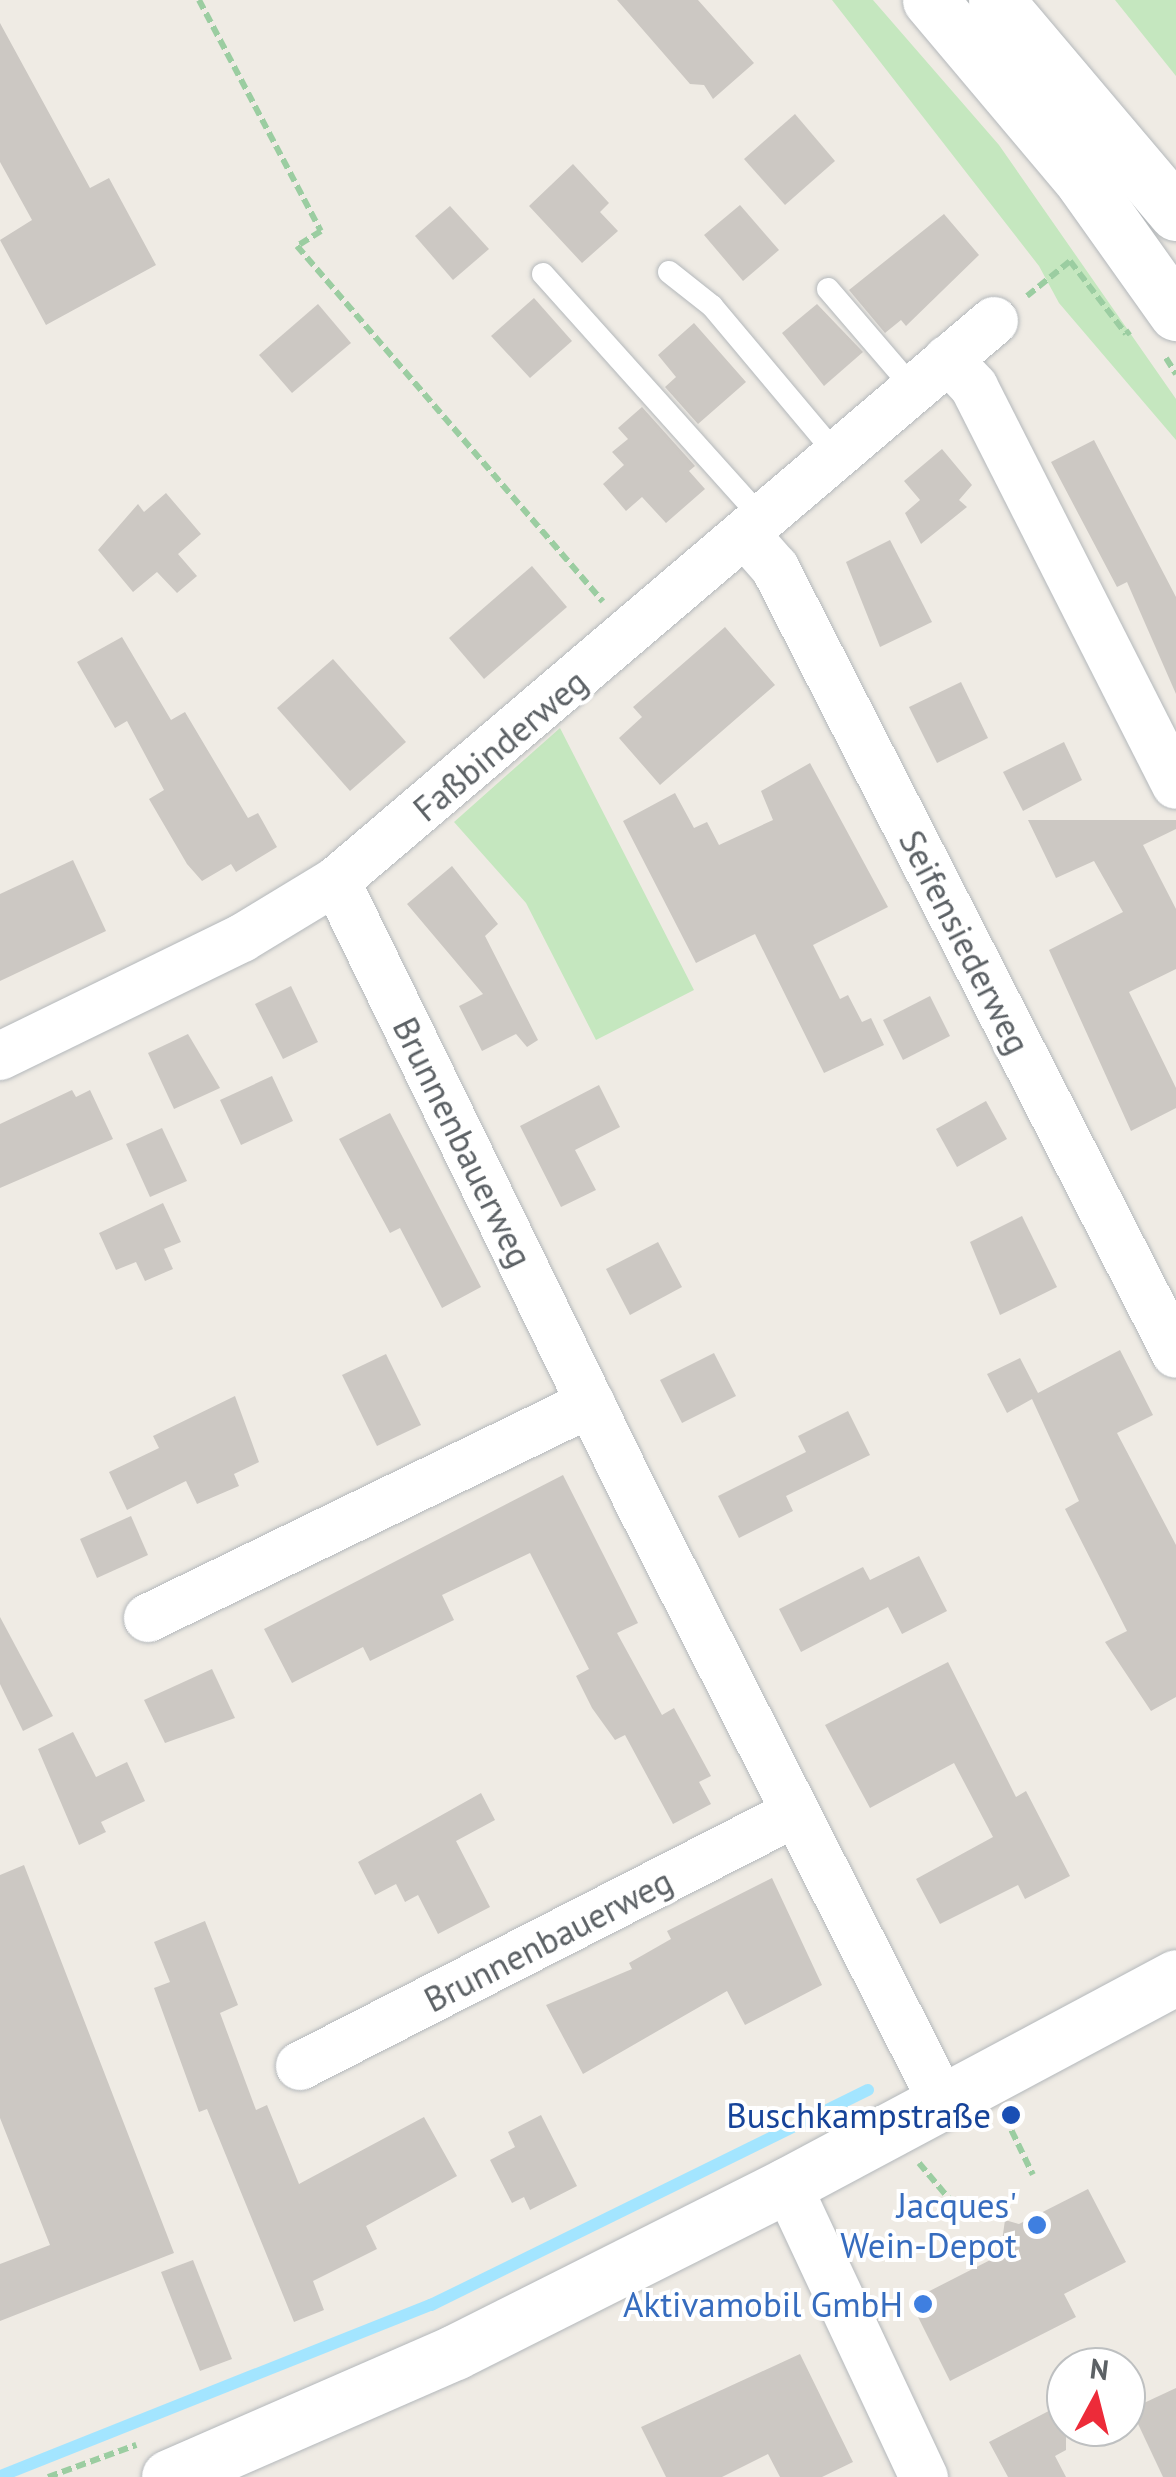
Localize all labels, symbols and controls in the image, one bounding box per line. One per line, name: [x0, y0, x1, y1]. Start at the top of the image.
street label: Faßbinderweg: [405, 660, 595, 830]
street label: Seifensiederweg: [891, 823, 1039, 1061]
street label: Brunnenbauerweg: [384, 1010, 542, 1274]
street label: Brunnenbauerweg: [417, 1859, 679, 2021]
place label: Buschkampstraße: [726, 2094, 991, 2136]
marker: Buschkampstraße: [1000, 2104, 1022, 2126]
place label: Jacques' Wein-Depot: [840, 2184, 1017, 2266]
marker: Jacques' Wein-Depot: [1026, 2214, 1048, 2236]
place label: Aktivamobil GmbH: [623, 2283, 903, 2325]
marker: Aktivamobil GmbH: [912, 2293, 934, 2315]
north arrow: [1046, 2347, 1146, 2447]
text: N: [1088, 2349, 1111, 2388]

